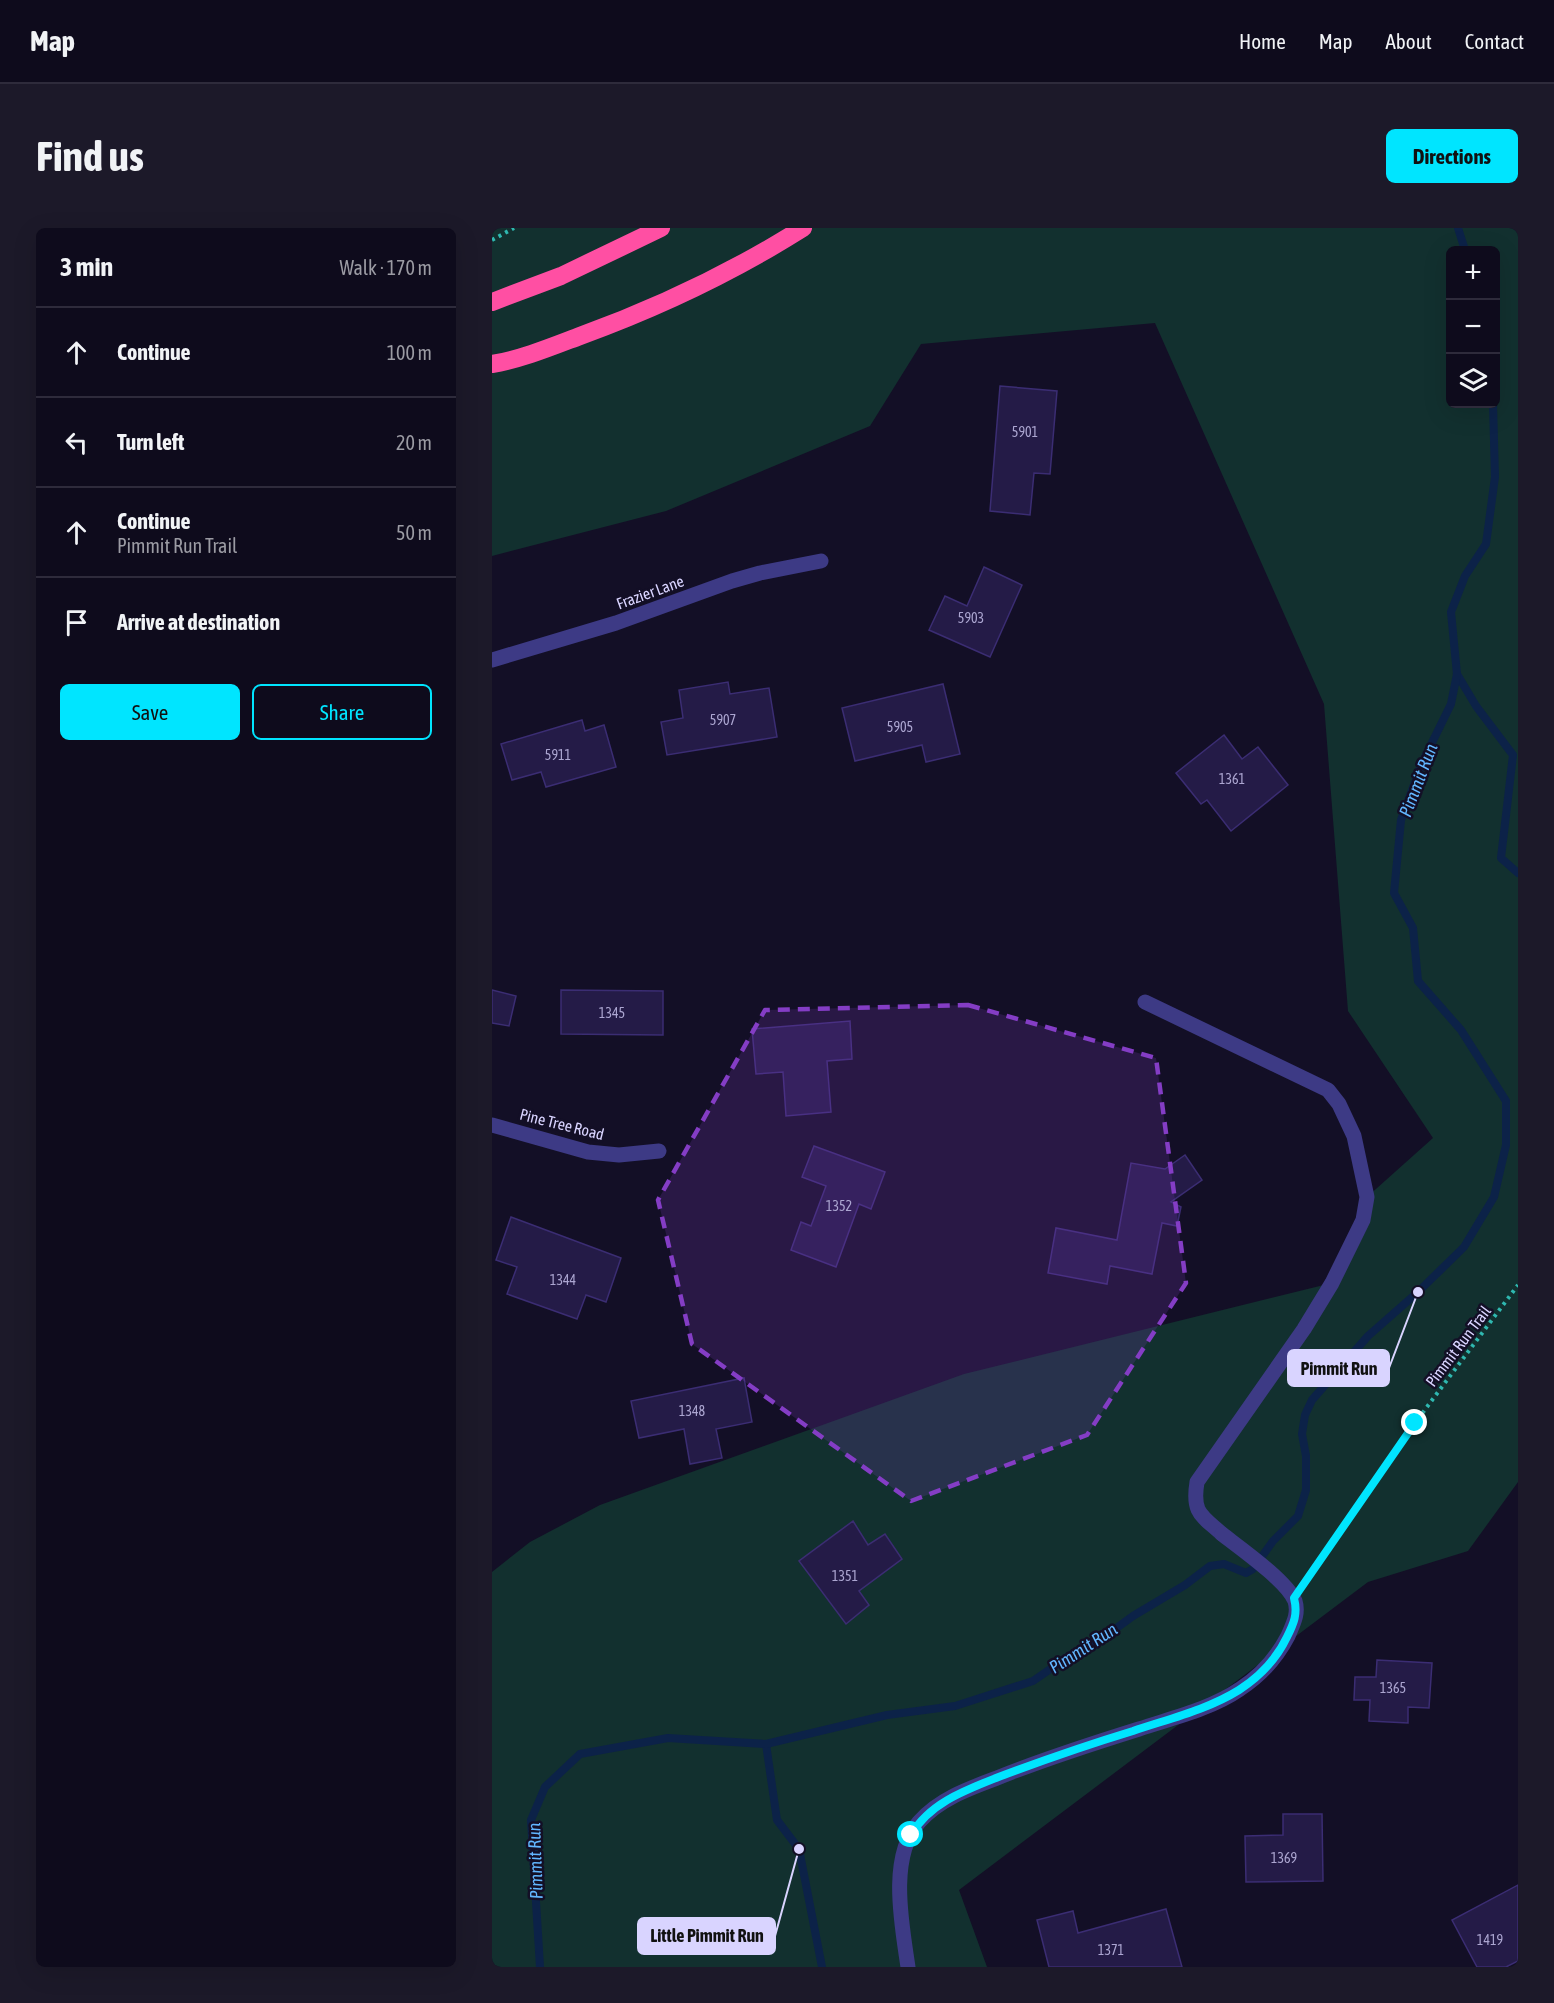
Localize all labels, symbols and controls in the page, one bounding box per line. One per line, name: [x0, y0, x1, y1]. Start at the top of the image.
text: Map: [30, 25, 75, 57]
text: Home: [1239, 29, 1286, 53]
text: Map: [1319, 29, 1353, 53]
text: About: [1386, 29, 1432, 53]
text: Contact: [1465, 29, 1524, 53]
button: Directions: [1386, 129, 1518, 183]
text: Find us: [36, 132, 144, 180]
map controls: [1446, 246, 1500, 408]
button: +: [1446, 246, 1500, 300]
text: 3 min: [60, 252, 113, 282]
text: Walk · 170 m: [340, 256, 432, 279]
button: −: [1446, 300, 1500, 354]
icon: ahead: [60, 336, 93, 369]
text: Continue: [117, 339, 191, 365]
text: 100 m: [387, 341, 432, 364]
button: layers: [1446, 354, 1500, 408]
house number: 5901: [1012, 424, 1038, 440]
icon: left: [60, 426, 93, 459]
text: Turn left: [117, 429, 184, 455]
text: 20 m: [396, 431, 432, 454]
text: Continue: [117, 508, 191, 534]
icon: ahead: [60, 516, 93, 549]
text: 50 m: [396, 521, 432, 544]
text: Pimmit Run Trail: [117, 534, 237, 557]
street label: Frazier Lane: [614, 572, 686, 612]
icon: arrive: [60, 606, 93, 639]
text: Arrive at destination: [117, 609, 280, 635]
house number: 5903: [958, 610, 984, 626]
button: Save: [60, 684, 240, 740]
button: Share: [252, 684, 432, 740]
house number: 5907: [710, 712, 736, 728]
house number: 5905: [887, 719, 913, 735]
water label: Pimmit Run: [1394, 740, 1442, 820]
house number: 5911: [545, 747, 571, 763]
house number: 1361: [1219, 771, 1245, 787]
house number: 1345: [599, 1005, 625, 1021]
street label: Pine Tree Road: [518, 1105, 606, 1143]
house number: 1352: [826, 1198, 852, 1214]
house number: 1344: [550, 1272, 577, 1288]
street label: Pimmit Run Trail: [1422, 1302, 1495, 1390]
callout: Pimmit Run: [1288, 1350, 1389, 1386]
text: Pimmit Run: [1301, 1358, 1378, 1379]
house number: 1348: [679, 1403, 706, 1419]
route end: [1401, 1409, 1427, 1435]
house number: 1351: [832, 1568, 858, 1584]
water label: Pimmit Run: [1045, 1618, 1121, 1678]
house number: 1365: [1380, 1680, 1406, 1696]
route start: [897, 1821, 923, 1847]
water label: Pimmit Run: [523, 1822, 547, 1900]
house number: 1369: [1271, 1850, 1297, 1866]
callout: Little Pimmit Run: [638, 1918, 775, 1954]
text: Little Pimmit Run: [650, 1925, 764, 1946]
house number: 1419: [1477, 1932, 1503, 1948]
house number: 1371: [1098, 1942, 1124, 1958]

